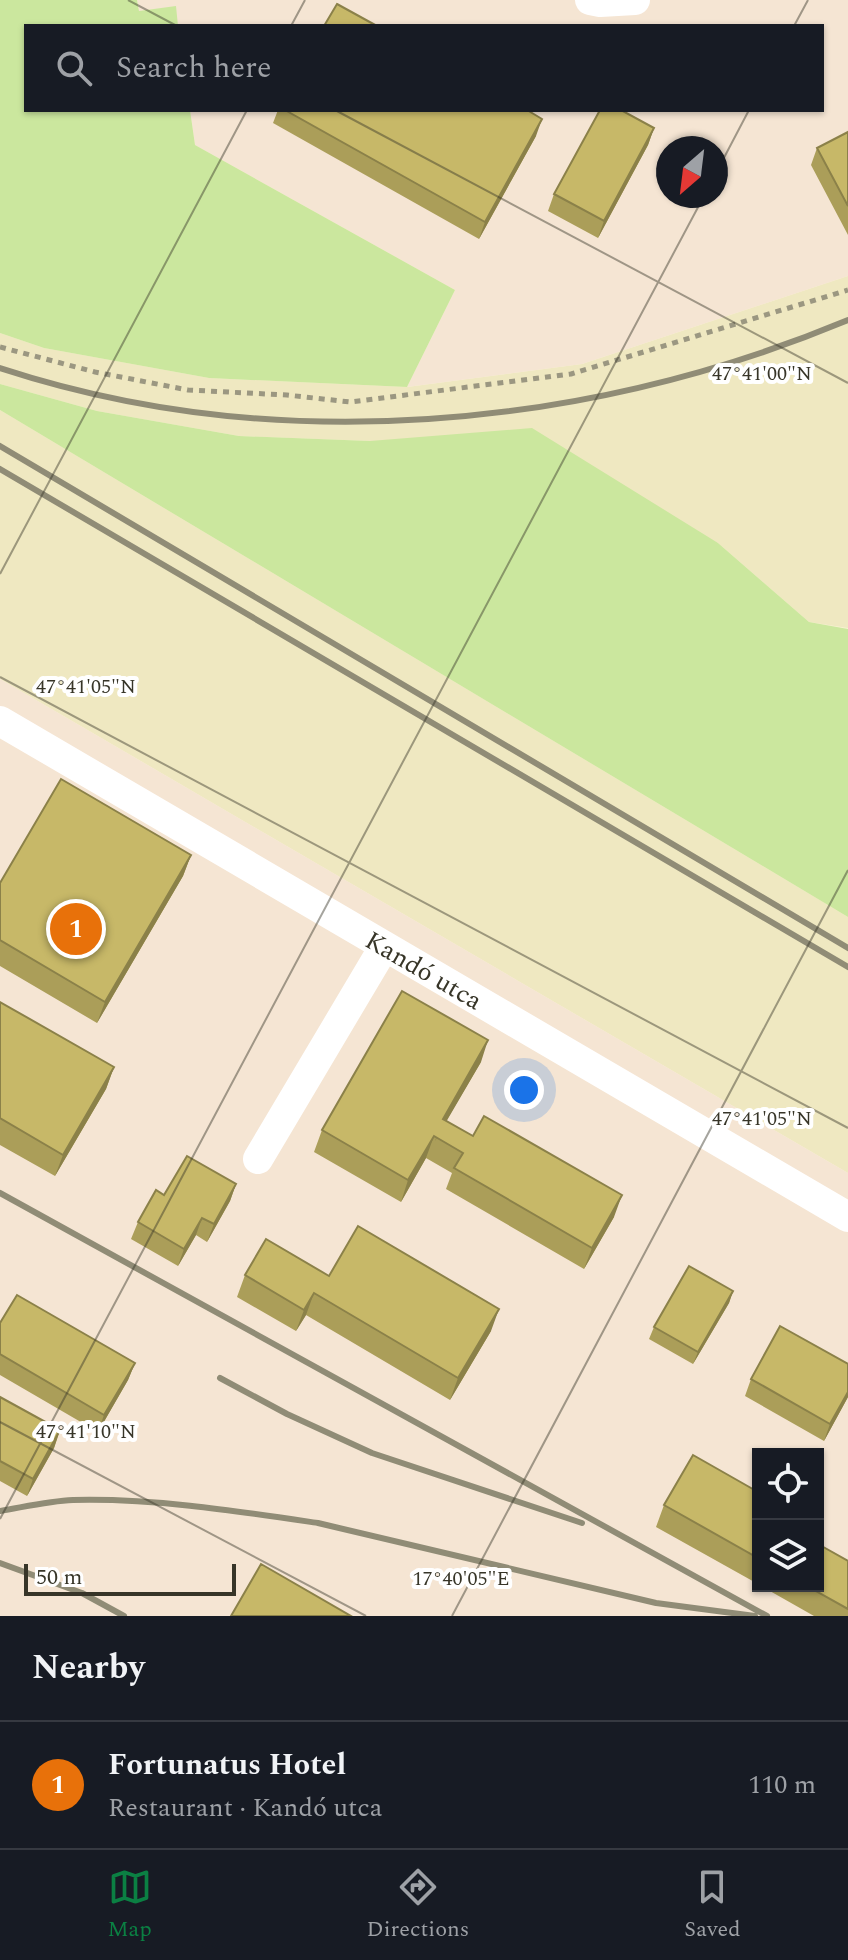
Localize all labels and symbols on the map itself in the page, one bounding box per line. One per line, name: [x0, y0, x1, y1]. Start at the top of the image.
north arrow: [656, 136, 728, 208]
text: 47°41'00"N: [712, 359, 812, 389]
text: 47°41'05"N: [36, 672, 136, 702]
pin: 1: [50, 899, 102, 959]
street label: Kandó utca: [357, 921, 490, 1021]
your location: [504, 1070, 544, 1110]
text: 47°41'05"N: [712, 1104, 812, 1134]
text: 47°41'10"N: [36, 1417, 136, 1447]
scale bar: [24, 1560, 236, 1596]
text: 17°40'05"E: [412, 1564, 510, 1594]

